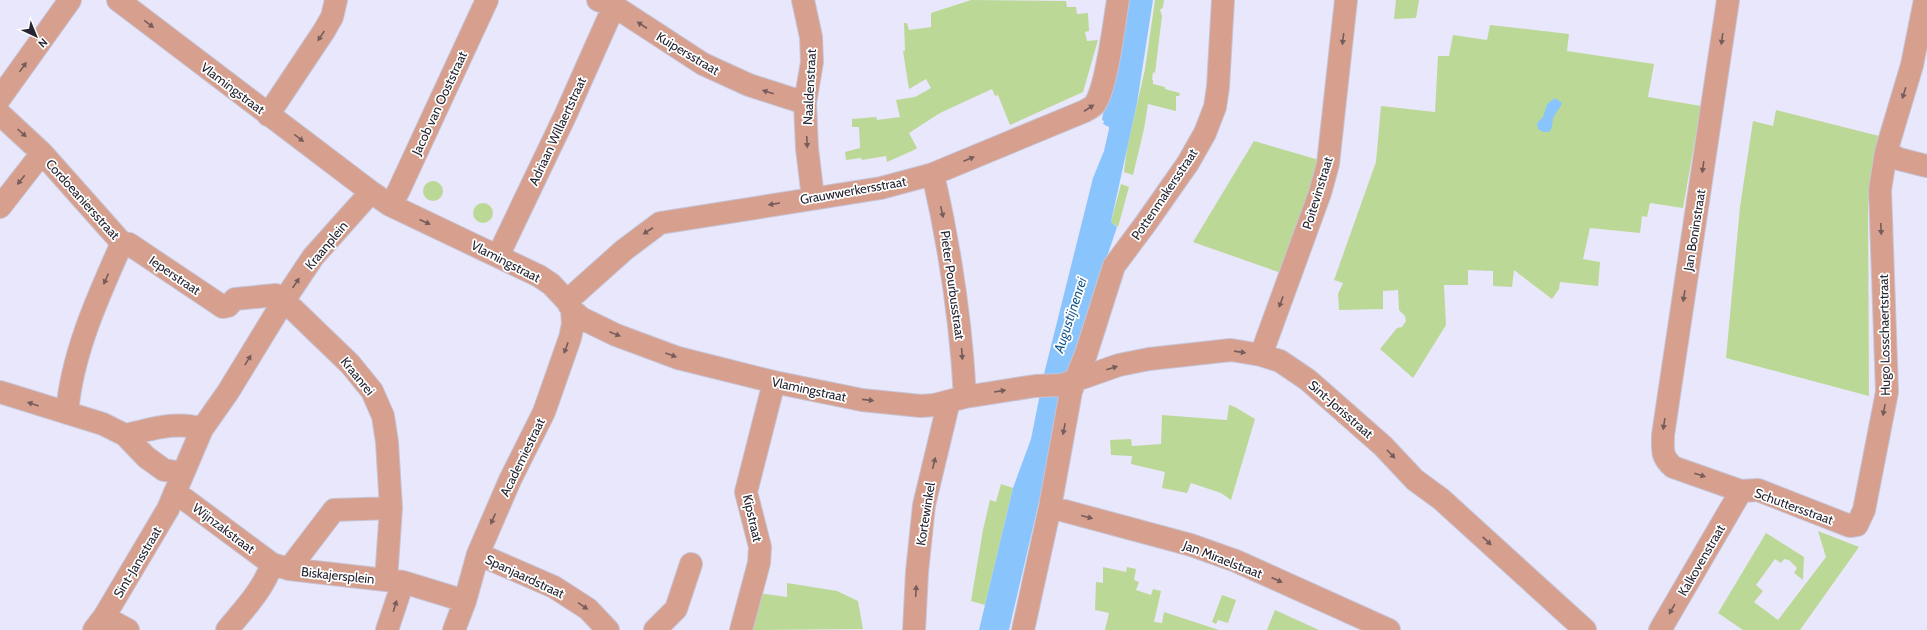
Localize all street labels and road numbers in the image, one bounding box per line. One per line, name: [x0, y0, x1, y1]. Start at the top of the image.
street label: Kuipersstraat: [654, 28, 723, 78]
street label: Jacob van Ooststraat: [408, 48, 470, 158]
street label: Naaldenstraat: [799, 48, 819, 125]
street label: Vlamingstraat: [198, 59, 269, 118]
street label: Adriaan Willaertstraat: [525, 74, 589, 188]
street label: Pottenmakersstraat: [1128, 145, 1201, 243]
street label: Poitevinstraat: [1298, 154, 1336, 231]
street label: Cordoeaniersstraat: [43, 155, 124, 243]
street label: Grauwwerkersstraat: [799, 173, 908, 207]
street label: Jan Boninstraat: [1680, 187, 1708, 273]
street label: Kraanplein: [301, 218, 351, 272]
street label: Pieter Pourbusstraat: [937, 229, 969, 341]
street label: Vlamingstraat: [469, 237, 544, 286]
street label: Ieperstraat: [146, 252, 204, 298]
street label: Hugo Losschaertstraat: [1875, 273, 1893, 396]
street label: Kraanrei: [338, 354, 378, 398]
street label: Vlamingstraat: [770, 373, 848, 405]
street label: Sint-Jorisstraat: [1305, 377, 1377, 442]
street label: Academiestraat: [496, 415, 548, 499]
street label: Kortewinkel: [912, 481, 938, 547]
street label: Schuttersstraat: [1752, 484, 1836, 528]
street label: Kipstraat: [740, 493, 766, 544]
street label: Wijnzakstraat: [189, 499, 259, 558]
street label: Kalkovenstraat: [1674, 521, 1728, 599]
street label: Sint-Jansstraat: [110, 523, 165, 600]
street label: Jan Miraelstraat: [1180, 536, 1265, 582]
street label: Spanjaardstraat: [483, 551, 568, 602]
street label: Biskajersplein: [300, 563, 375, 588]

